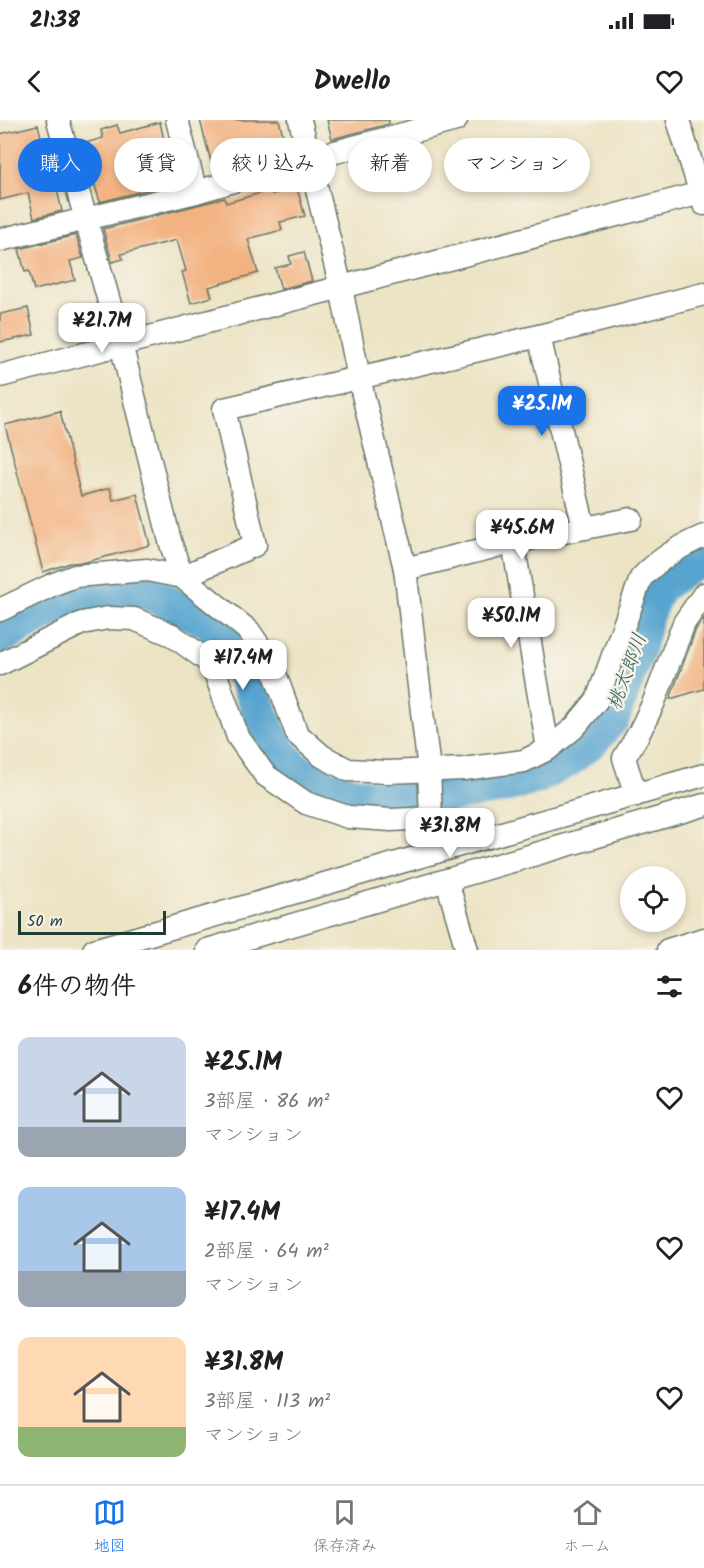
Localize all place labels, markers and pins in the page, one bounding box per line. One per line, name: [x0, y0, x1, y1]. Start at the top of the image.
pin: ¥21.7M: [53, 303, 151, 354]
pin: ¥25.1M: [493, 386, 591, 437]
pin: ¥45.6M: [473, 510, 571, 561]
pin: ¥50.1M: [462, 598, 560, 649]
pin: ¥17.4M: [194, 640, 292, 691]
pin: ¥31.8M: [401, 808, 499, 859]

